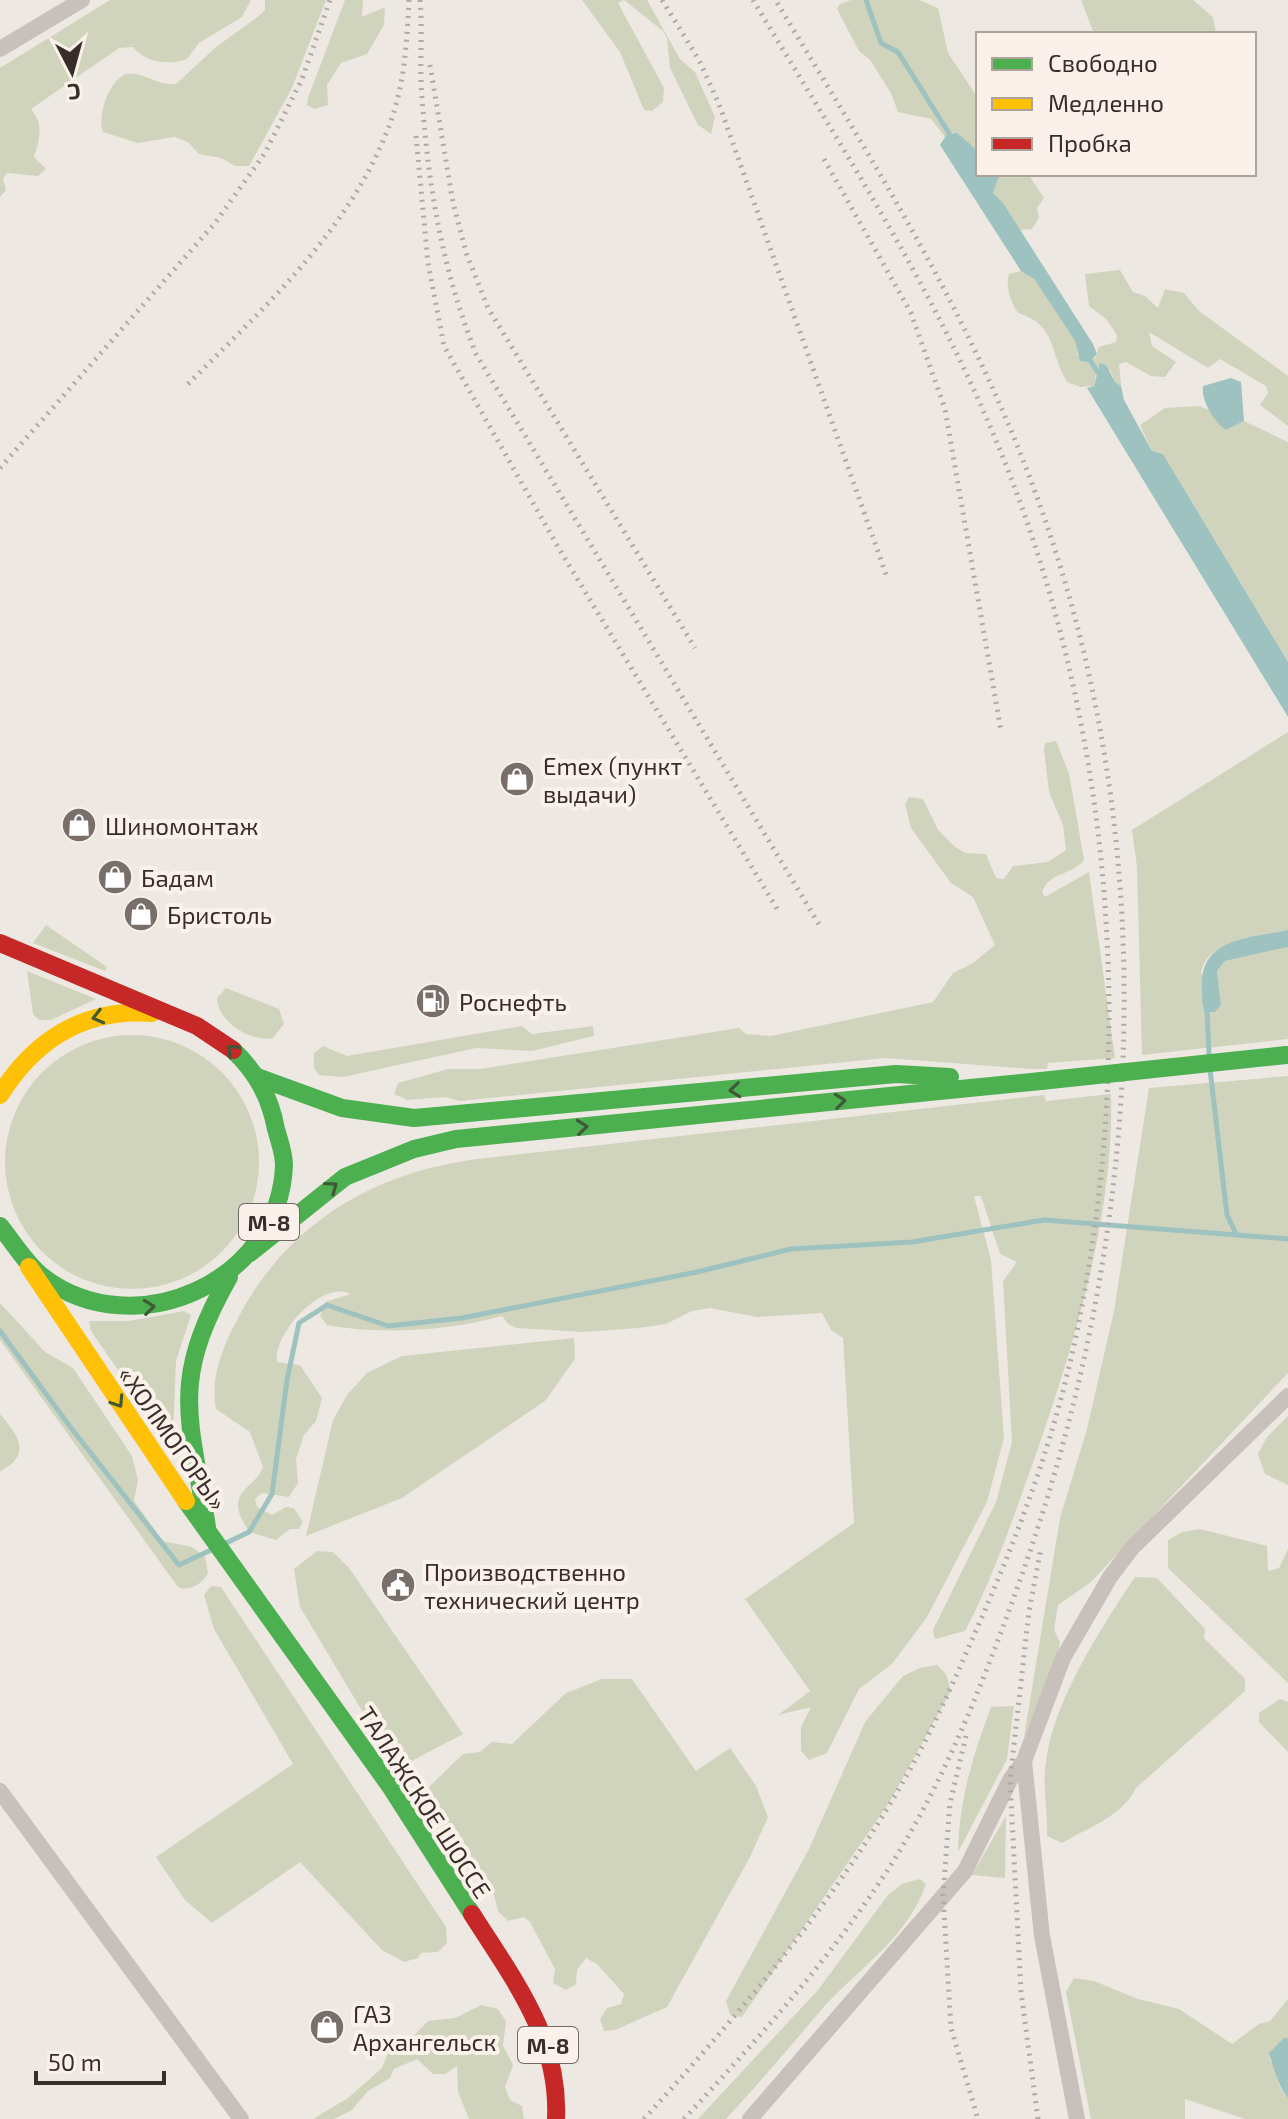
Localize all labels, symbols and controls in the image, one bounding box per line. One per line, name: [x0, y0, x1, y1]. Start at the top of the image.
north arrow: [32, 32, 112, 112]
legend: [976, 32, 1256, 176]
text: Свободно: [1048, 48, 1158, 77]
text: С: [66, 79, 82, 106]
text: Медленно: [1048, 88, 1164, 117]
text: Пробка: [1048, 128, 1132, 157]
place label: Emex (пункт выдачи): [543, 751, 682, 808]
shop icon: Emex (пункт выдачи): [498, 760, 536, 798]
shop icon: Шиномонтаж: [60, 806, 98, 844]
place label: Шиномонтаж: [105, 811, 259, 840]
shop icon: Бадам: [96, 858, 134, 896]
place label: Бадам: [141, 863, 214, 892]
shop icon: Бристоль: [122, 895, 160, 933]
place label: Бристоль: [167, 900, 272, 929]
fuel station icon: Роснефть: [414, 982, 452, 1020]
place label: Роснефть: [459, 987, 567, 1016]
one-way arrow: [92, 1007, 106, 1024]
one-way arrow: [226, 1045, 241, 1059]
one-way arrow: [728, 1081, 741, 1098]
one-way arrow: [834, 1092, 847, 1109]
one-way arrow: [575, 1118, 588, 1135]
one-way arrow: [323, 1182, 338, 1196]
road number: М-8: [239, 1204, 299, 1240]
one-way arrow: [143, 1299, 156, 1316]
street label: «ХОЛМОГОРЫ»: [113, 1361, 233, 1515]
one-way arrow: [109, 1393, 124, 1408]
place label: Производственно технический центр: [424, 1557, 640, 1614]
public building icon: Производственно технический центр: [379, 1566, 417, 1604]
street label: ТАЛАЖСКОЕ ШОССЕ: [352, 1701, 498, 1903]
place label: ГАЗ Архангельск: [353, 1999, 496, 2056]
shop icon: ГАЗ Архангельск: [308, 2008, 346, 2046]
road number: М-8: [518, 2027, 578, 2063]
scale bar: [36, 2035, 164, 2085]
text: 50 m: [48, 2047, 102, 2076]

